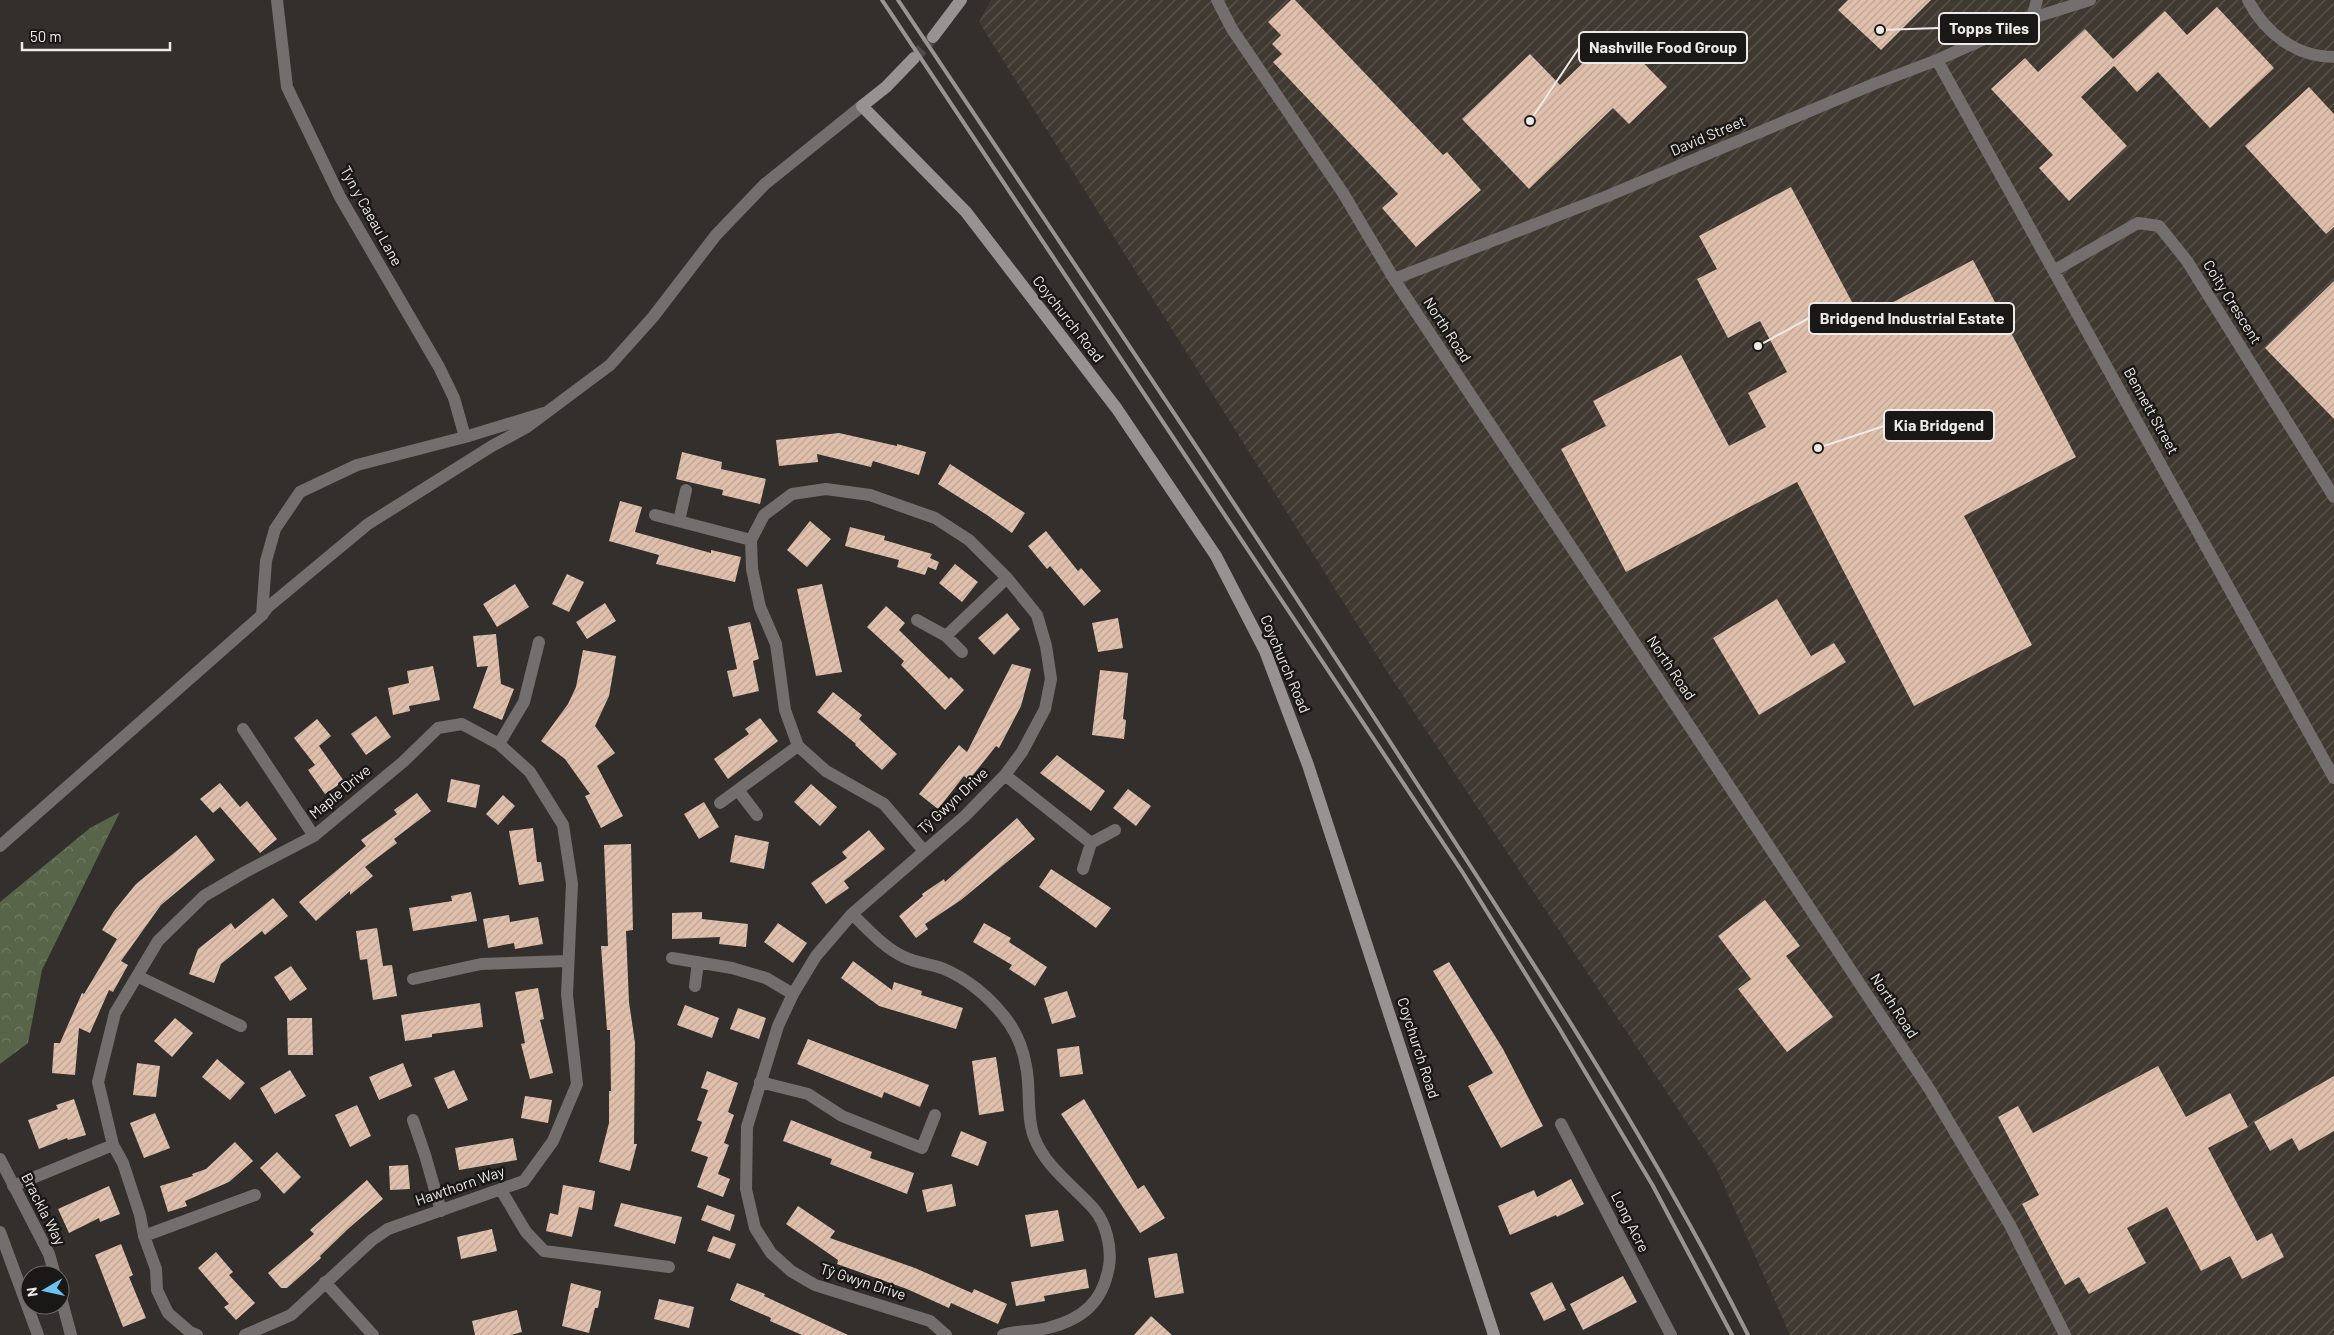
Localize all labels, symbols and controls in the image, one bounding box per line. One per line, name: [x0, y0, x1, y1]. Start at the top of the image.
callout: Topps Tiles: [1939, 13, 2039, 44]
text: Topps Tiles: [1949, 18, 2029, 37]
scale bar: [22, 20, 170, 52]
text: 50 m: [30, 27, 62, 45]
callout: Nashville Food Group: [1579, 32, 1747, 63]
text: Nashville Food Group: [1589, 37, 1737, 56]
street label: David Street: [1667, 111, 1748, 159]
street label: Tyn y Caeau Lane: [337, 162, 407, 269]
street label: Coity Crescent: [2200, 256, 2266, 347]
street label: Coychurch Road: [1029, 271, 1108, 365]
street label: North Road: [1420, 294, 1475, 365]
callout: Bridgend Industrial Estate: [1809, 303, 2014, 334]
text: Bridgend Industrial Estate: [1820, 308, 2005, 327]
street label: Bennett Street: [2121, 364, 2183, 457]
callout: Kia Bridgend: [1884, 410, 1994, 441]
text: Kia Bridgend: [1894, 415, 1984, 434]
street label: Coychurch Road: [1257, 612, 1315, 715]
street label: North Road: [1644, 632, 1700, 703]
street label: Maple Drive: [305, 760, 374, 822]
street label: Tŷ Gwyn Drive: [914, 763, 991, 837]
street label: North Road: [1867, 970, 1922, 1041]
street label: Coychurch Road: [1394, 995, 1444, 1100]
street label: Hawthorn Way: [413, 1161, 507, 1209]
street label: Brackla Way: [18, 1169, 70, 1248]
street label: Long Acre: [1608, 1188, 1654, 1255]
street label: Tŷ Gwyn Drive: [818, 1259, 909, 1303]
north arrow: [20, 1265, 70, 1315]
text: N: [23, 1286, 41, 1298]

